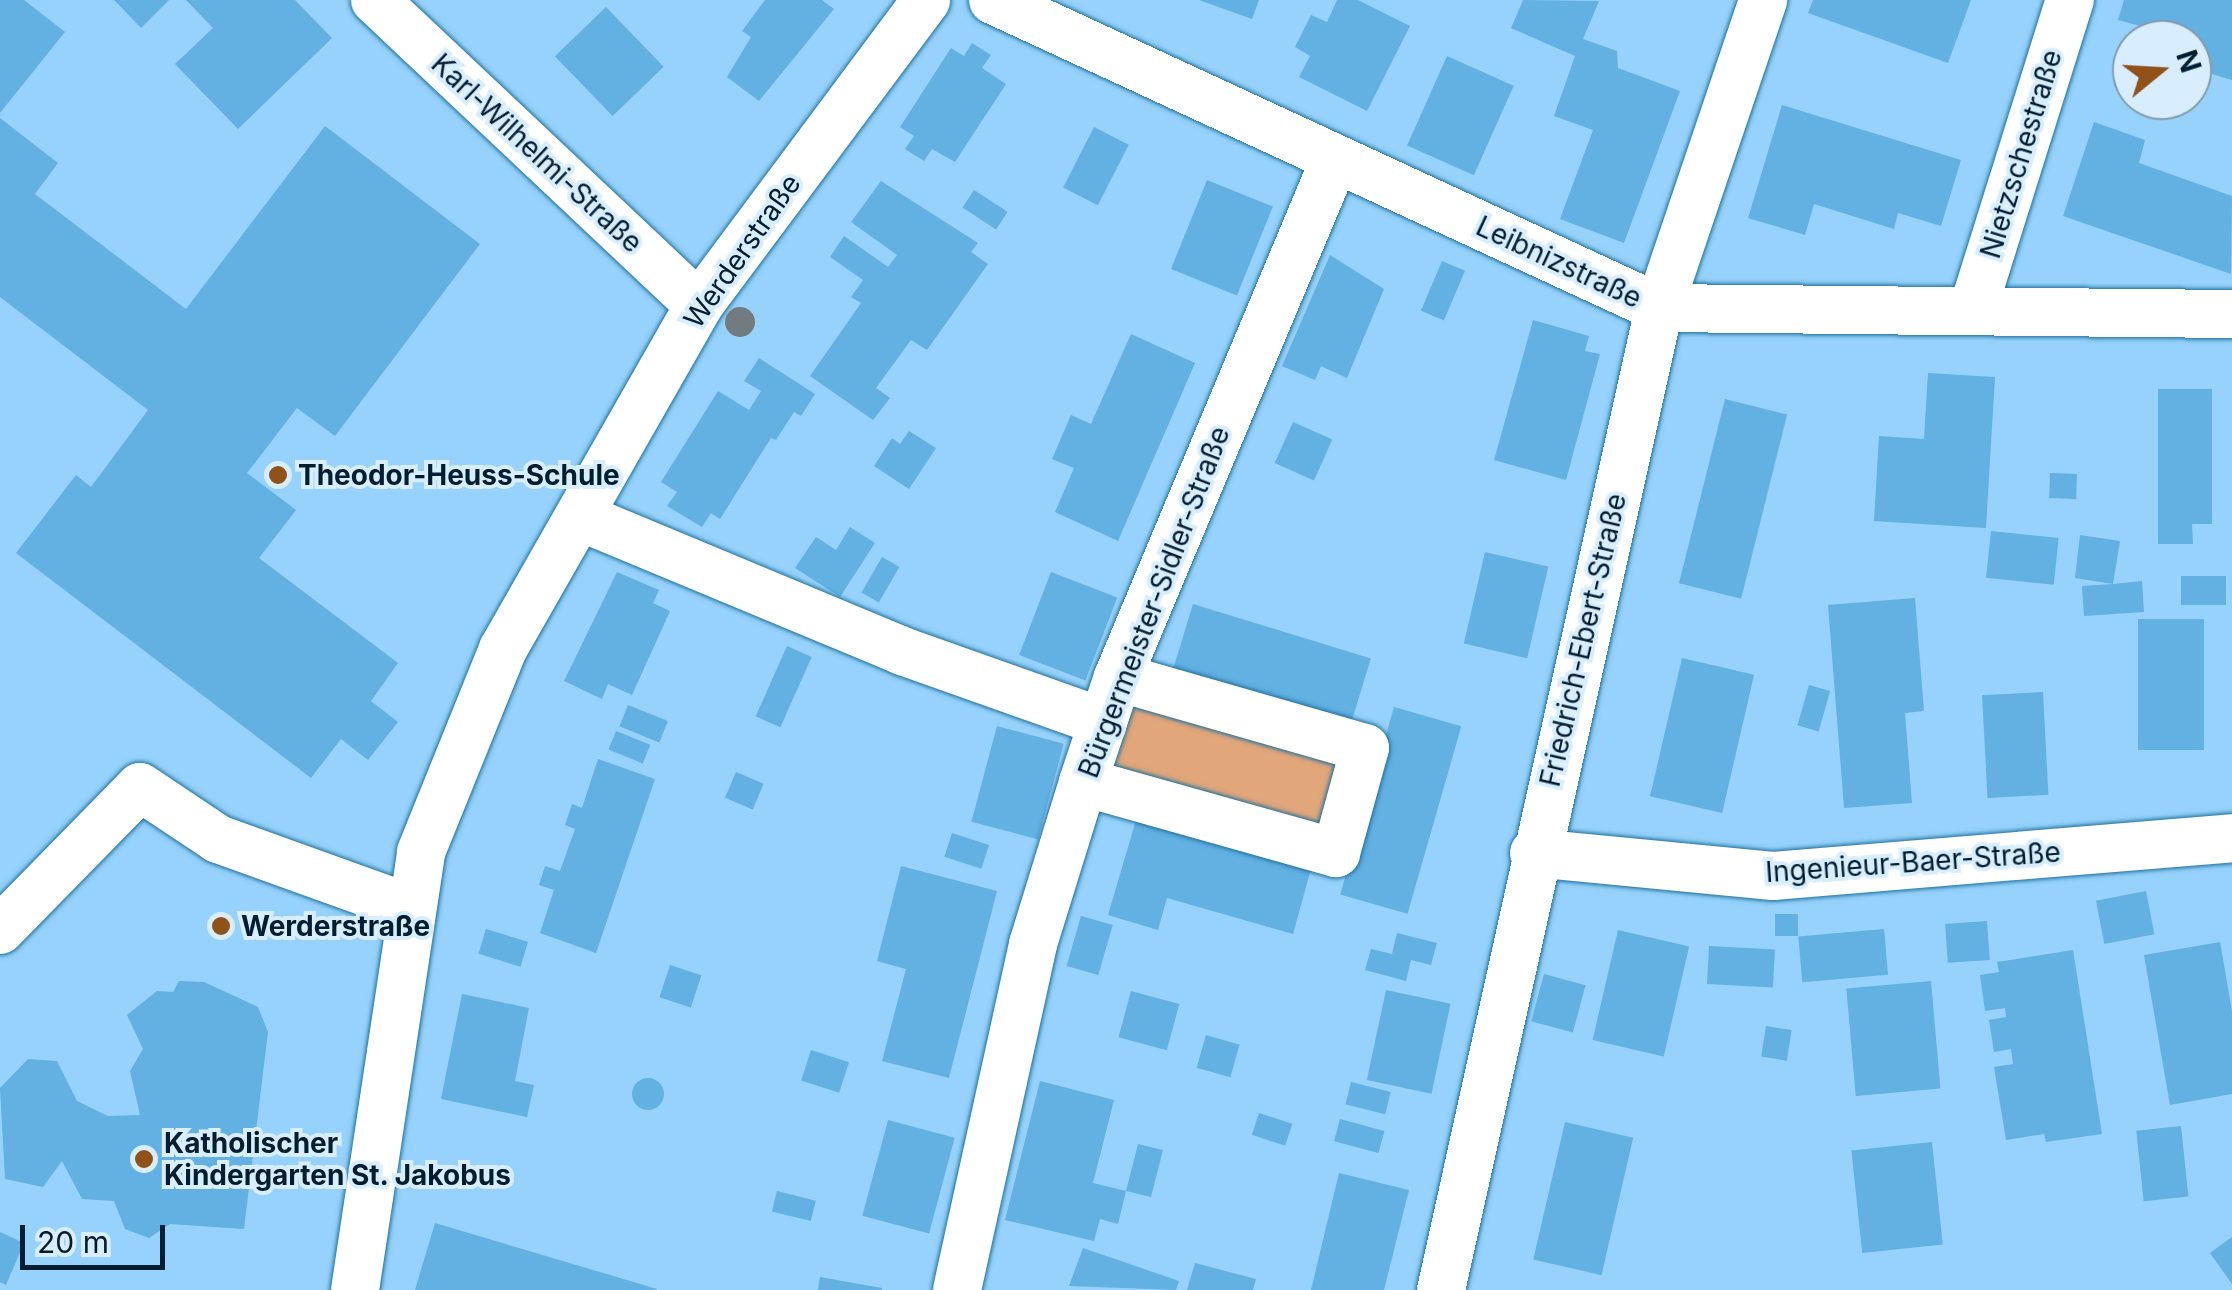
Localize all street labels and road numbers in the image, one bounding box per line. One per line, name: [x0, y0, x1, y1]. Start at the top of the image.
street label: Nietzschestraße: [1973, 46, 2069, 262]
street label: Karl-Wilhelmi-Straße: [425, 47, 649, 259]
street label: Werderstraße: [677, 167, 807, 335]
street label: Leibnizstraße: [1471, 209, 1647, 315]
street label: Bürgermeister-Sidler-Straße: [1071, 422, 1237, 782]
street label: Friedrich-Ebert-Straße: [1533, 490, 1633, 790]
street label: Ingenieur-Baer-Straße: [1764, 835, 2062, 889]

